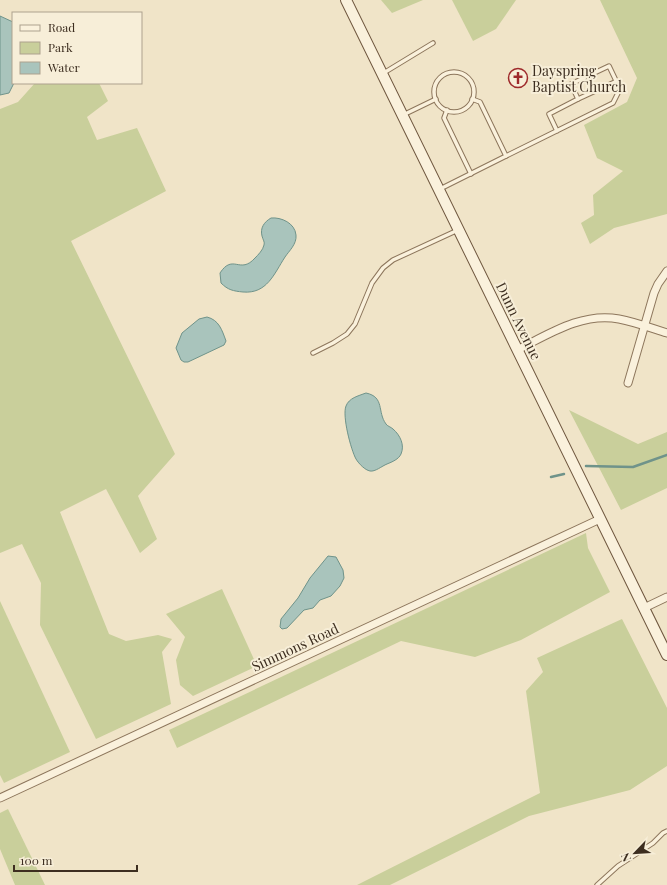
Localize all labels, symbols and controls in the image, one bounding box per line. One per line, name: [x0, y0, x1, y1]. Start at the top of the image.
legend: [12, 12, 142, 84]
text: Road: [48, 19, 75, 35]
text: Park: [48, 39, 73, 55]
text: Water: [47, 59, 81, 75]
place label: Dayspring Baptist Church: [532, 61, 627, 96]
church icon: Dayspring Baptist Church: [507, 67, 529, 89]
street label: Dunn Avenue: [492, 279, 546, 363]
street label: Simmons Road: [248, 618, 342, 676]
north arrow: [615, 833, 655, 873]
scale bar: [14, 847, 137, 873]
text: N: [617, 851, 634, 864]
text: 100 m: [20, 852, 53, 868]

